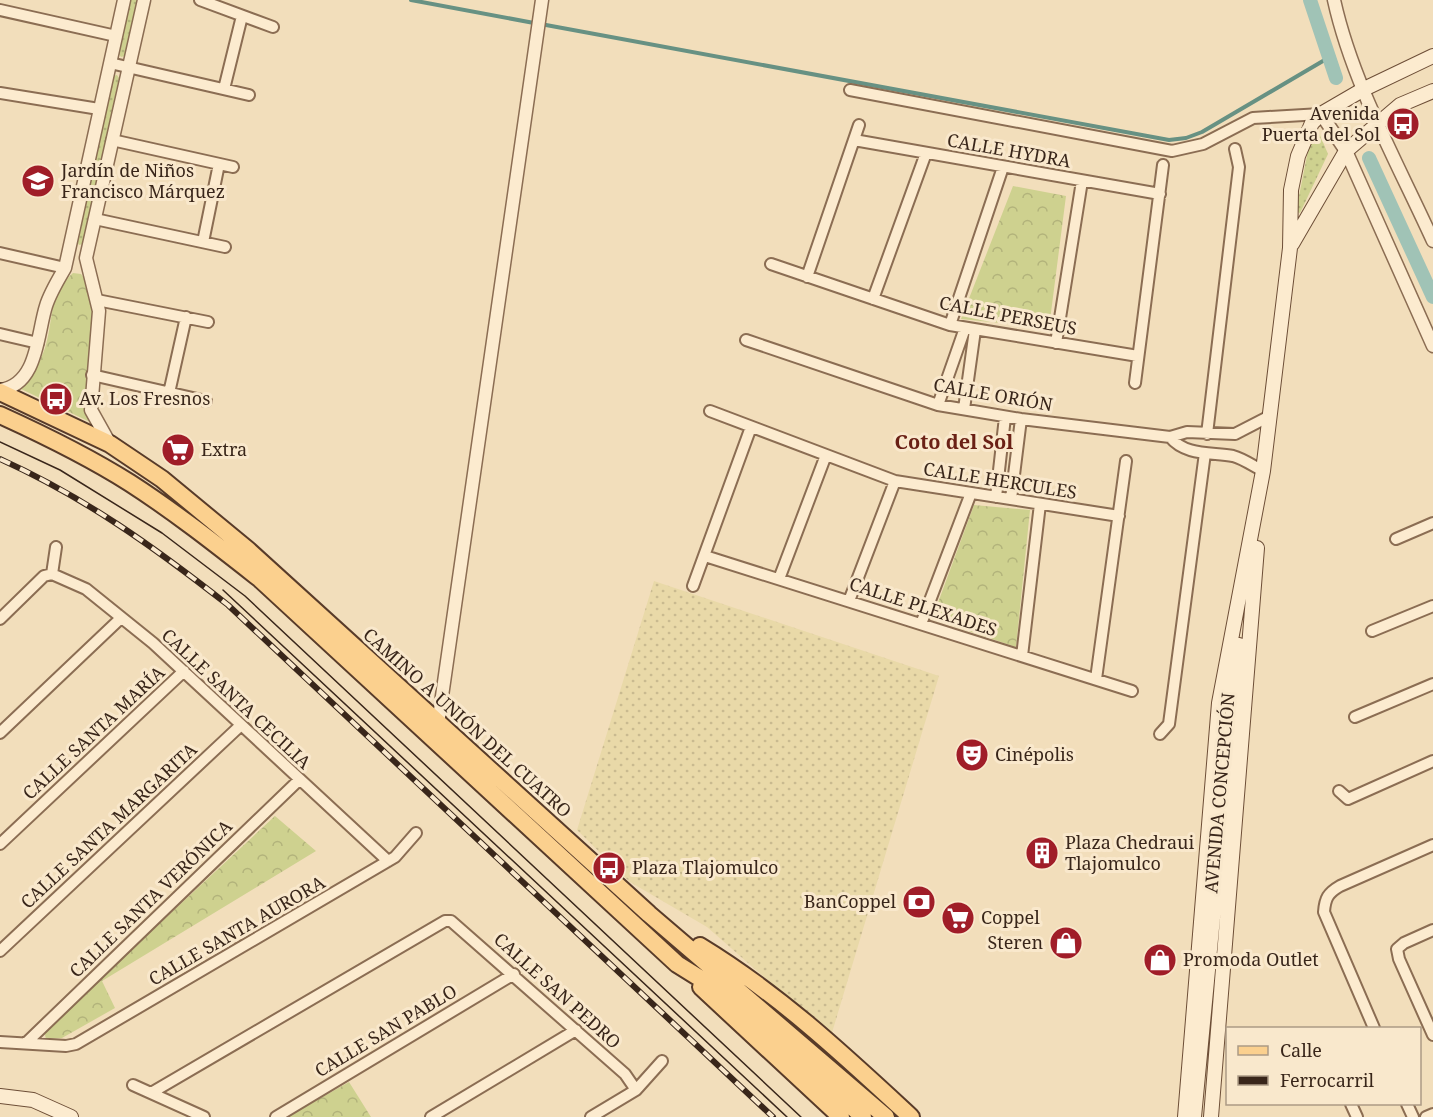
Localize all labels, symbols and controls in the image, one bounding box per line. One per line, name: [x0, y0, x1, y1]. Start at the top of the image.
place label: Avenida Puerta del Sol: [1262, 101, 1380, 146]
bus stop icon: Avenida Puerta del Sol: [1385, 106, 1421, 142]
street label: CALLE HYDRA: [945, 127, 1073, 173]
place label: Jardín de Niños Francisco Márquez: [60, 158, 225, 203]
school or university icon: Jardín de Niños Francisco Márquez: [20, 163, 56, 199]
street label: CALLE PERSEUS: [937, 290, 1079, 340]
street label: CALLE ORIÓN: [932, 372, 1055, 416]
bus stop icon: Av. Los Fresnos: [38, 381, 74, 417]
place label: Av. Los Fresnos: [79, 386, 210, 410]
district label: Coto del Sol: [895, 428, 1013, 455]
supermarket icon: Extra: [160, 432, 196, 468]
place label: Extra: [201, 437, 247, 461]
street label: CALLE HERCULES: [922, 456, 1079, 504]
street label: CALLE PLEXADES: [846, 571, 1000, 641]
street label: CAMINO A UNIÓN DEL CUATRO: [358, 622, 577, 822]
street label: CALLE SANTA CECILIA: [157, 623, 317, 774]
street label: CALLE SANTA MARÍA: [17, 660, 170, 804]
street label: AVENIDA CONCEPCIÓN: [1198, 691, 1240, 894]
street label: CALLE SANTA MARGARITA: [15, 737, 202, 913]
theatre icon: Cinépolis: [954, 737, 990, 773]
place label: Cinépolis: [995, 742, 1074, 766]
street label: CALLE SANTA VERÓNICA: [64, 814, 237, 982]
place label: Plaza Chedraui Tlajomulco: [1065, 830, 1194, 875]
building icon: Plaza Chedraui Tlajomulco: [1024, 835, 1060, 871]
bus stop icon: Plaza Tlajomulco: [591, 850, 627, 886]
place label: Plaza Tlajomulco: [632, 855, 778, 879]
street label: CALLE SANTA AURORA: [144, 870, 329, 990]
bank icon: BanCoppel: [901, 884, 937, 920]
place label: BanCoppel: [804, 889, 896, 913]
supermarket icon: Coppel: [940, 900, 976, 936]
place label: Coppel: [981, 905, 1040, 929]
shop icon: Steren: [1048, 925, 1084, 961]
street label: CALLE SAN PEDRO: [489, 927, 626, 1054]
place label: Steren: [988, 930, 1043, 954]
shop icon: Promoda Outlet: [1142, 942, 1178, 978]
place label: Promoda Outlet: [1183, 947, 1319, 971]
street label: CALLE SAN PABLO: [310, 978, 461, 1082]
legend: [1226, 1027, 1421, 1105]
text: Calle: [1280, 1038, 1322, 1062]
text: Ferrocarril: [1280, 1068, 1375, 1092]

